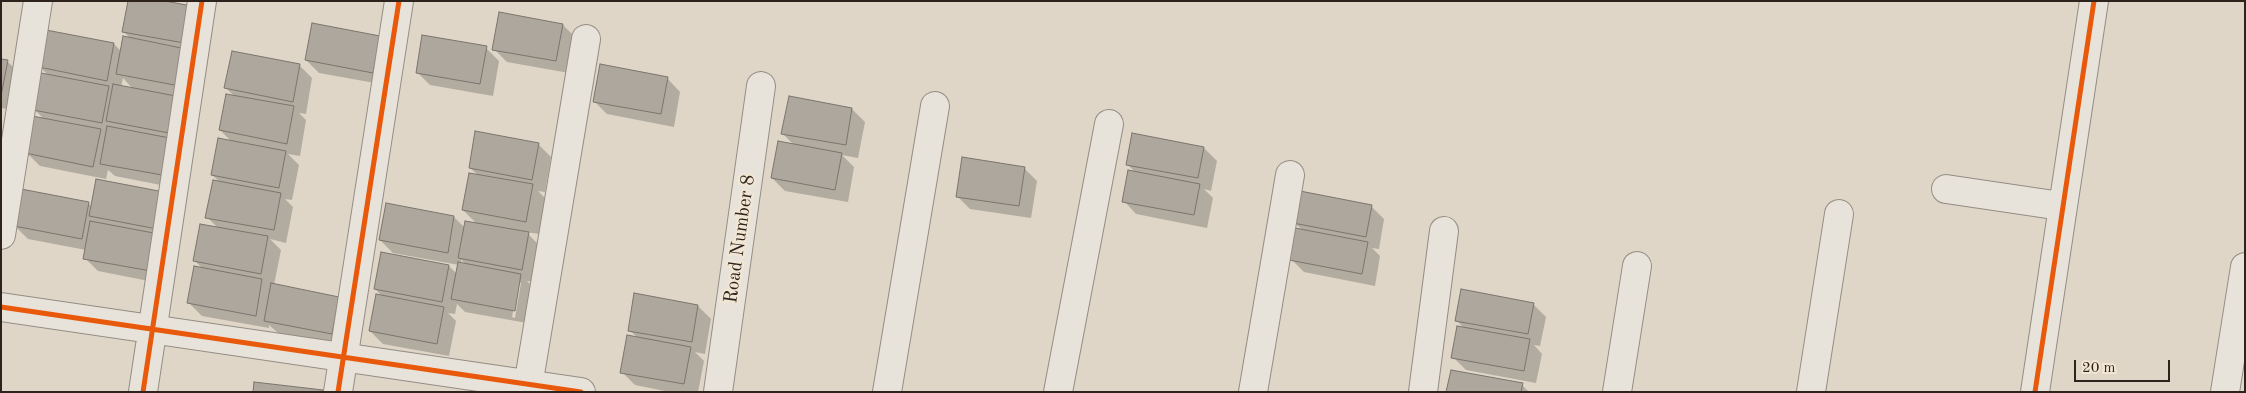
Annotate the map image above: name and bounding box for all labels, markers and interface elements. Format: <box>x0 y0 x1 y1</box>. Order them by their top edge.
street label: Road Number 8 <box>720 173 760 305</box>
scale bar <box>2076 350 2172 382</box>
text: 20 m <box>2082 361 2116 376</box>

